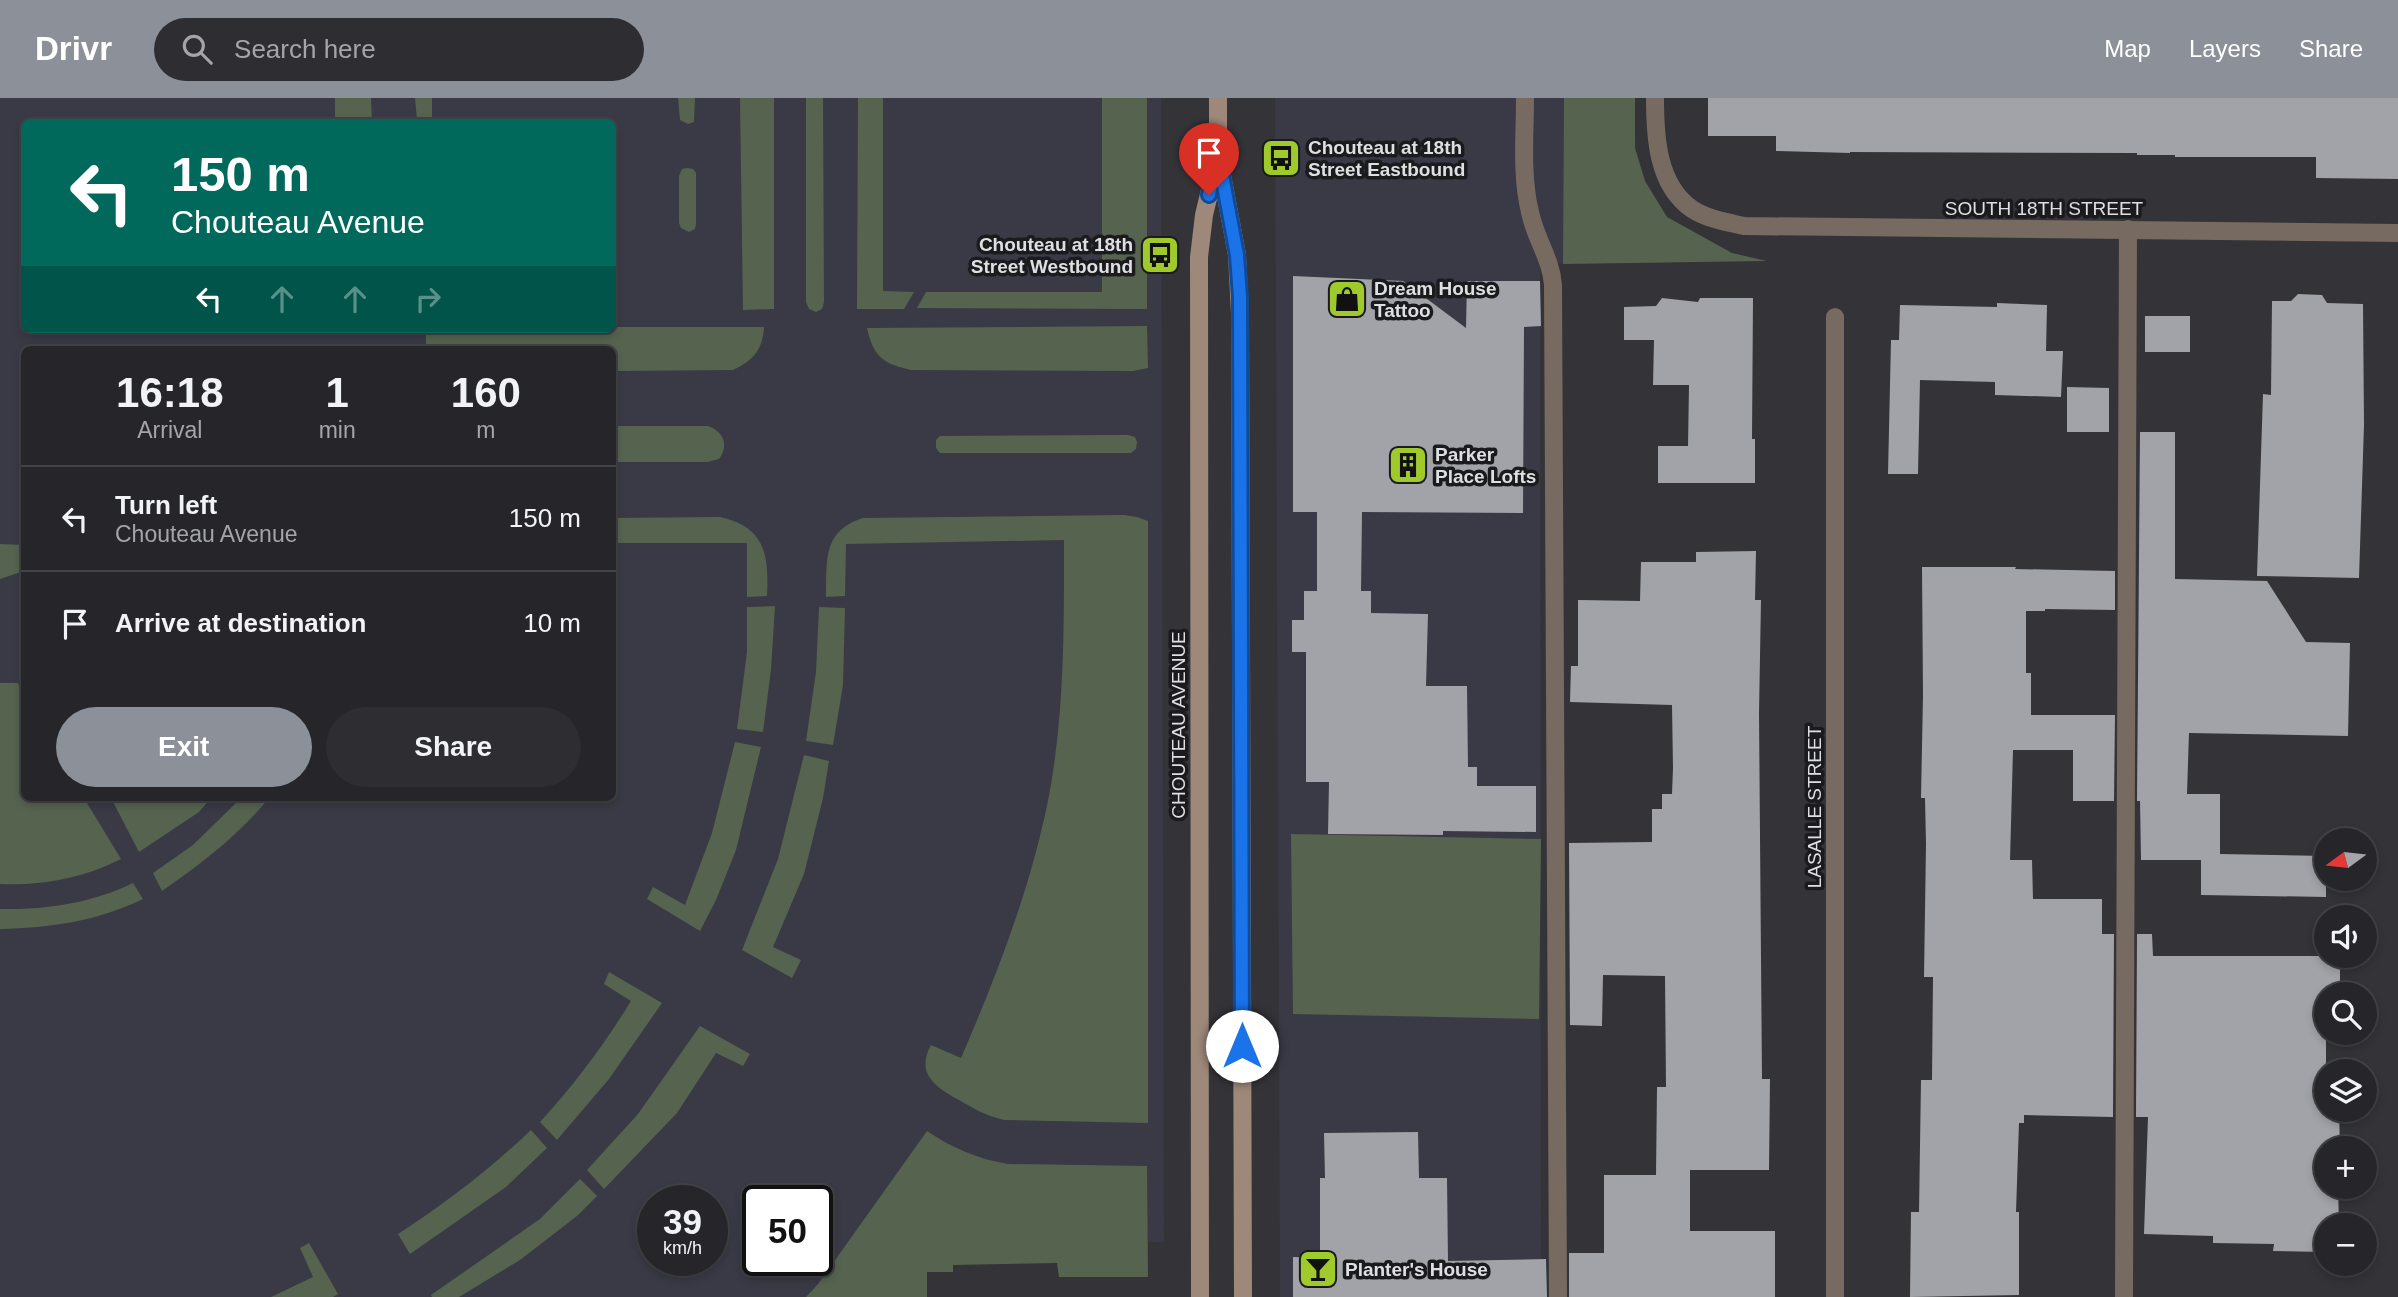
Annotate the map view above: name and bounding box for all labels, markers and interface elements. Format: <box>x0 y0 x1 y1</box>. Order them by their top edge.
search box <box>154 18 644 81</box>
text: Drivr <box>35 30 112 67</box>
icon: search <box>178 30 216 68</box>
text: Search here <box>234 34 376 64</box>
text: Map <box>2104 35 2151 62</box>
text: Layers <box>2189 35 2261 62</box>
text: Share <box>2299 35 2363 62</box>
pin <box>1179 123 1239 195</box>
icon: arrive <box>1190 134 1228 172</box>
bus stop icon: Chouteau at 18th Street Eastbound <box>1260 137 1302 179</box>
place label: Chouteau at 18th Street Eastbound <box>1308 137 1465 180</box>
icon: left <box>56 147 147 238</box>
text: 150 m <box>171 147 310 201</box>
street label: SOUTH 18TH STREET <box>1945 198 2144 219</box>
text: Chouteau Avenue <box>171 204 425 240</box>
place label: Chouteau at 18th Street Westbound <box>971 234 1133 277</box>
bus stop icon: Chouteau at 18th Street Westbound <box>1139 234 1181 276</box>
shop icon: Dream House Tattoo <box>1326 278 1368 320</box>
place label: Dream House Tattoo <box>1374 278 1497 321</box>
icon: left <box>190 280 228 318</box>
icon: ahead <box>263 280 301 318</box>
icon: ahead <box>336 280 374 318</box>
icon: right <box>409 280 447 318</box>
text: 16:18 <box>116 369 224 416</box>
text: 1 <box>325 369 349 416</box>
text: 160 <box>451 369 521 416</box>
text: Arrival <box>137 417 202 443</box>
text: min <box>319 417 356 443</box>
text: m <box>476 417 495 443</box>
building icon: Parker Place Lofts <box>1387 444 1429 486</box>
place label: Parker Place Lofts <box>1435 444 1536 487</box>
text: Turn left <box>115 490 217 520</box>
icon: left <box>56 500 94 538</box>
text: 150 m <box>509 503 581 533</box>
text: Chouteau Avenue <box>115 521 297 547</box>
icon: arrive <box>56 605 94 643</box>
text: Arrive at destination <box>115 608 366 638</box>
text: 10 m <box>523 608 581 638</box>
street label: CHOUTEAU AVENUE <box>1168 631 1189 819</box>
button: Exit <box>56 707 312 787</box>
button: Share <box>326 707 581 787</box>
street label: LASALLE STREET <box>1804 725 1825 888</box>
north arrow <box>2314 828 2376 891</box>
map controls <box>2314 828 2377 1276</box>
button: sound <box>2314 905 2377 968</box>
button: search <box>2314 982 2377 1045</box>
position arrow <box>1205 1009 1279 1083</box>
button: layers <box>2314 1059 2377 1122</box>
button: + <box>2314 1136 2377 1199</box>
speed limit sign: 50 <box>742 1185 833 1276</box>
text: 39 <box>663 1202 702 1241</box>
button: − <box>2314 1213 2377 1276</box>
text: km/h <box>663 1238 702 1258</box>
bar icon: Planter's House <box>1297 1248 1339 1290</box>
place label: Planter's House <box>1345 1259 1488 1280</box>

